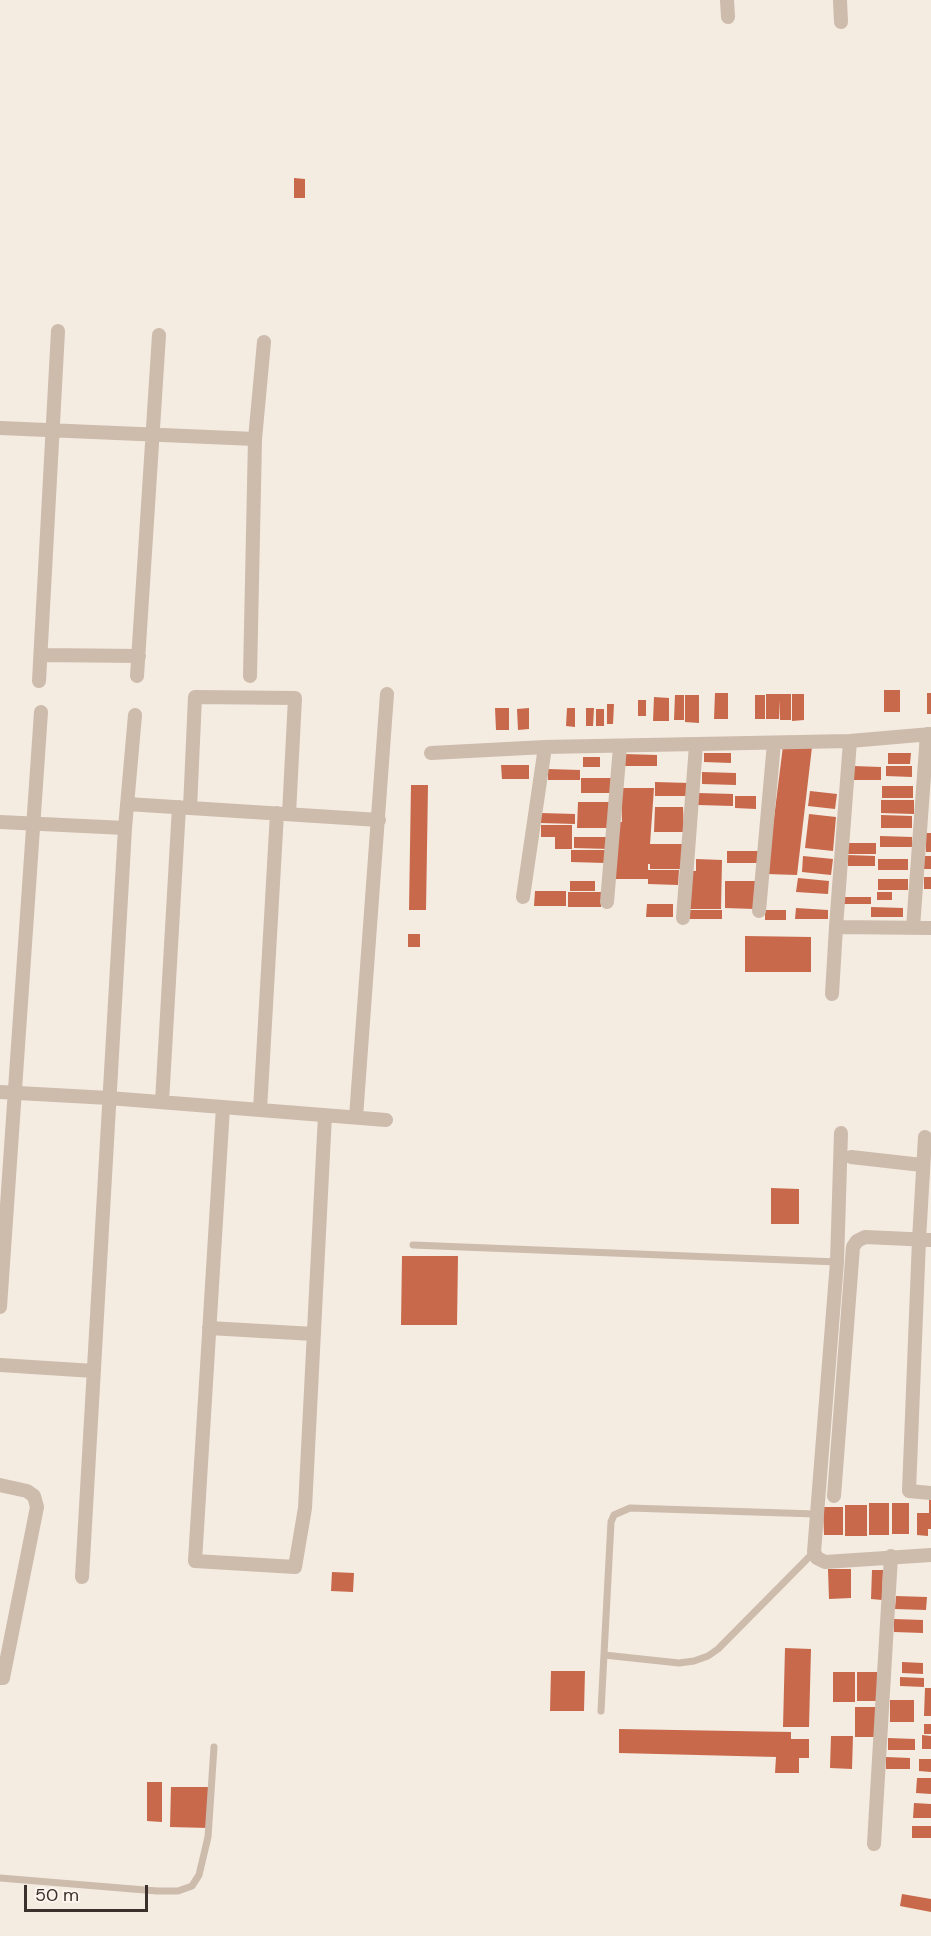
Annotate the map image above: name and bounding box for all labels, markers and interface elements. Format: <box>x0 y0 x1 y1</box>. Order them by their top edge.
scale bar <box>27 1873 152 1911</box>
text: 50 m <box>35 1883 79 1907</box>

